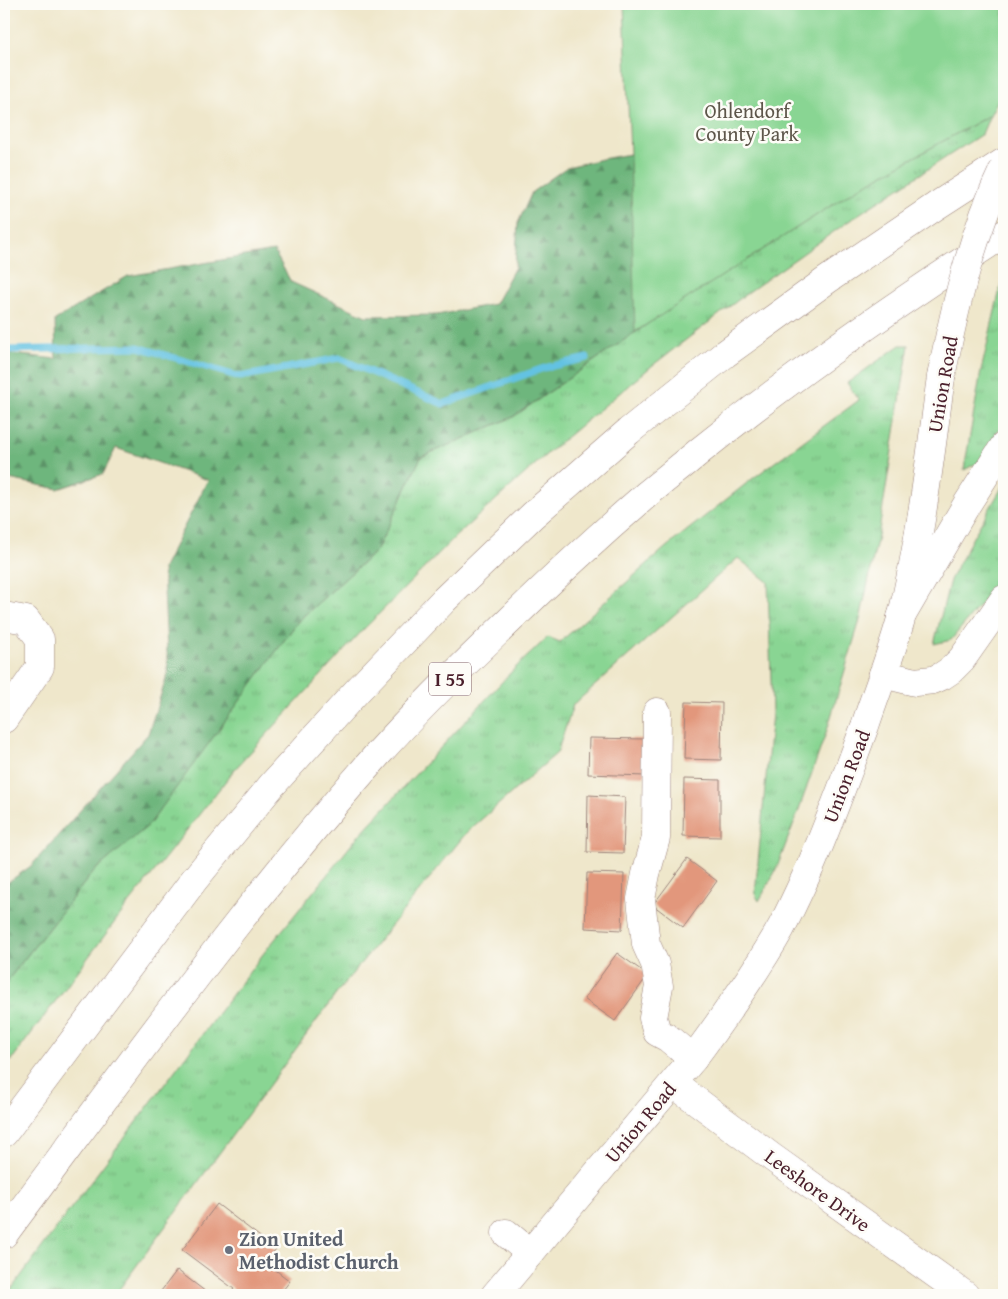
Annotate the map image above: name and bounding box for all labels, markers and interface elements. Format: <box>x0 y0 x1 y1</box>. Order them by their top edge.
park label: Ohlendorf County Park <box>695 96 799 148</box>
street label: Union Road <box>919 333 965 435</box>
road number: I 55 <box>429 662 471 696</box>
street label: Union Road <box>815 725 877 827</box>
street label: Union Road <box>597 1075 683 1169</box>
street label: Leeshore Drive <box>759 1142 877 1238</box>
place label: Zion United Methodist Church <box>239 1224 399 1276</box>
marker: Zion United Methodist Church <box>223 1244 235 1256</box>

